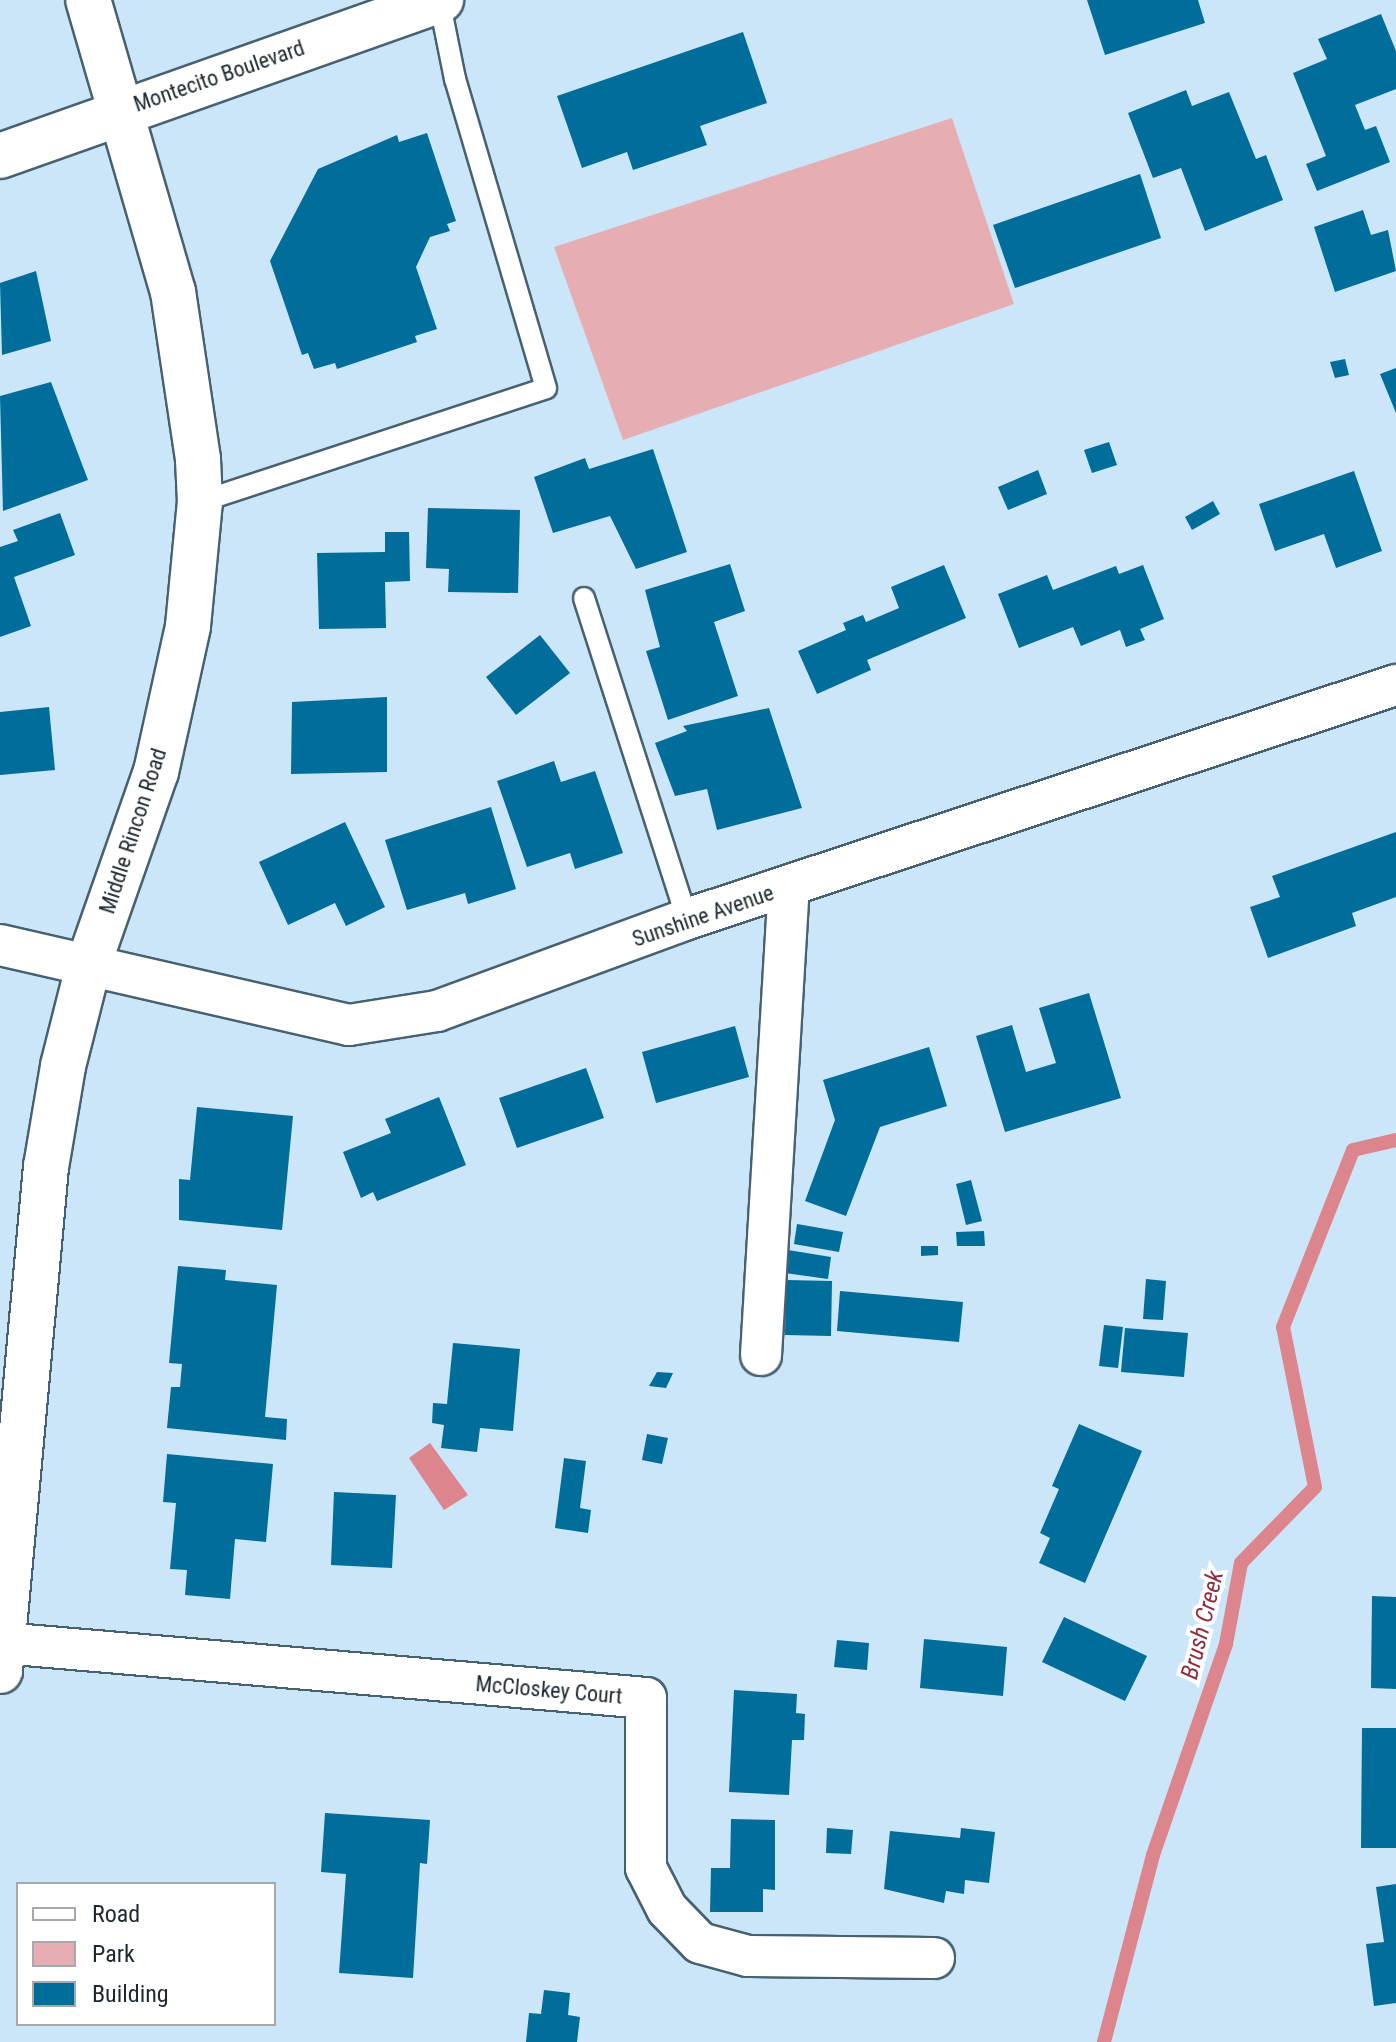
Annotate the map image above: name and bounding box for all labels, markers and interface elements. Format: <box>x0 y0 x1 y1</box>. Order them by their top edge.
street label: Montecito Boulevard <box>130 34 308 118</box>
street label: Middle Rincon Road <box>94 745 172 917</box>
street label: Sunshine Avenue <box>629 879 777 953</box>
water label: Brush Creek <box>1176 1568 1230 1682</box>
street label: McCloskey Court <box>474 1670 624 1710</box>
legend <box>16 1882 276 2026</box>
text: Road <box>92 1900 140 1928</box>
text: Park <box>92 1940 135 1968</box>
text: Building <box>92 1980 169 2008</box>

